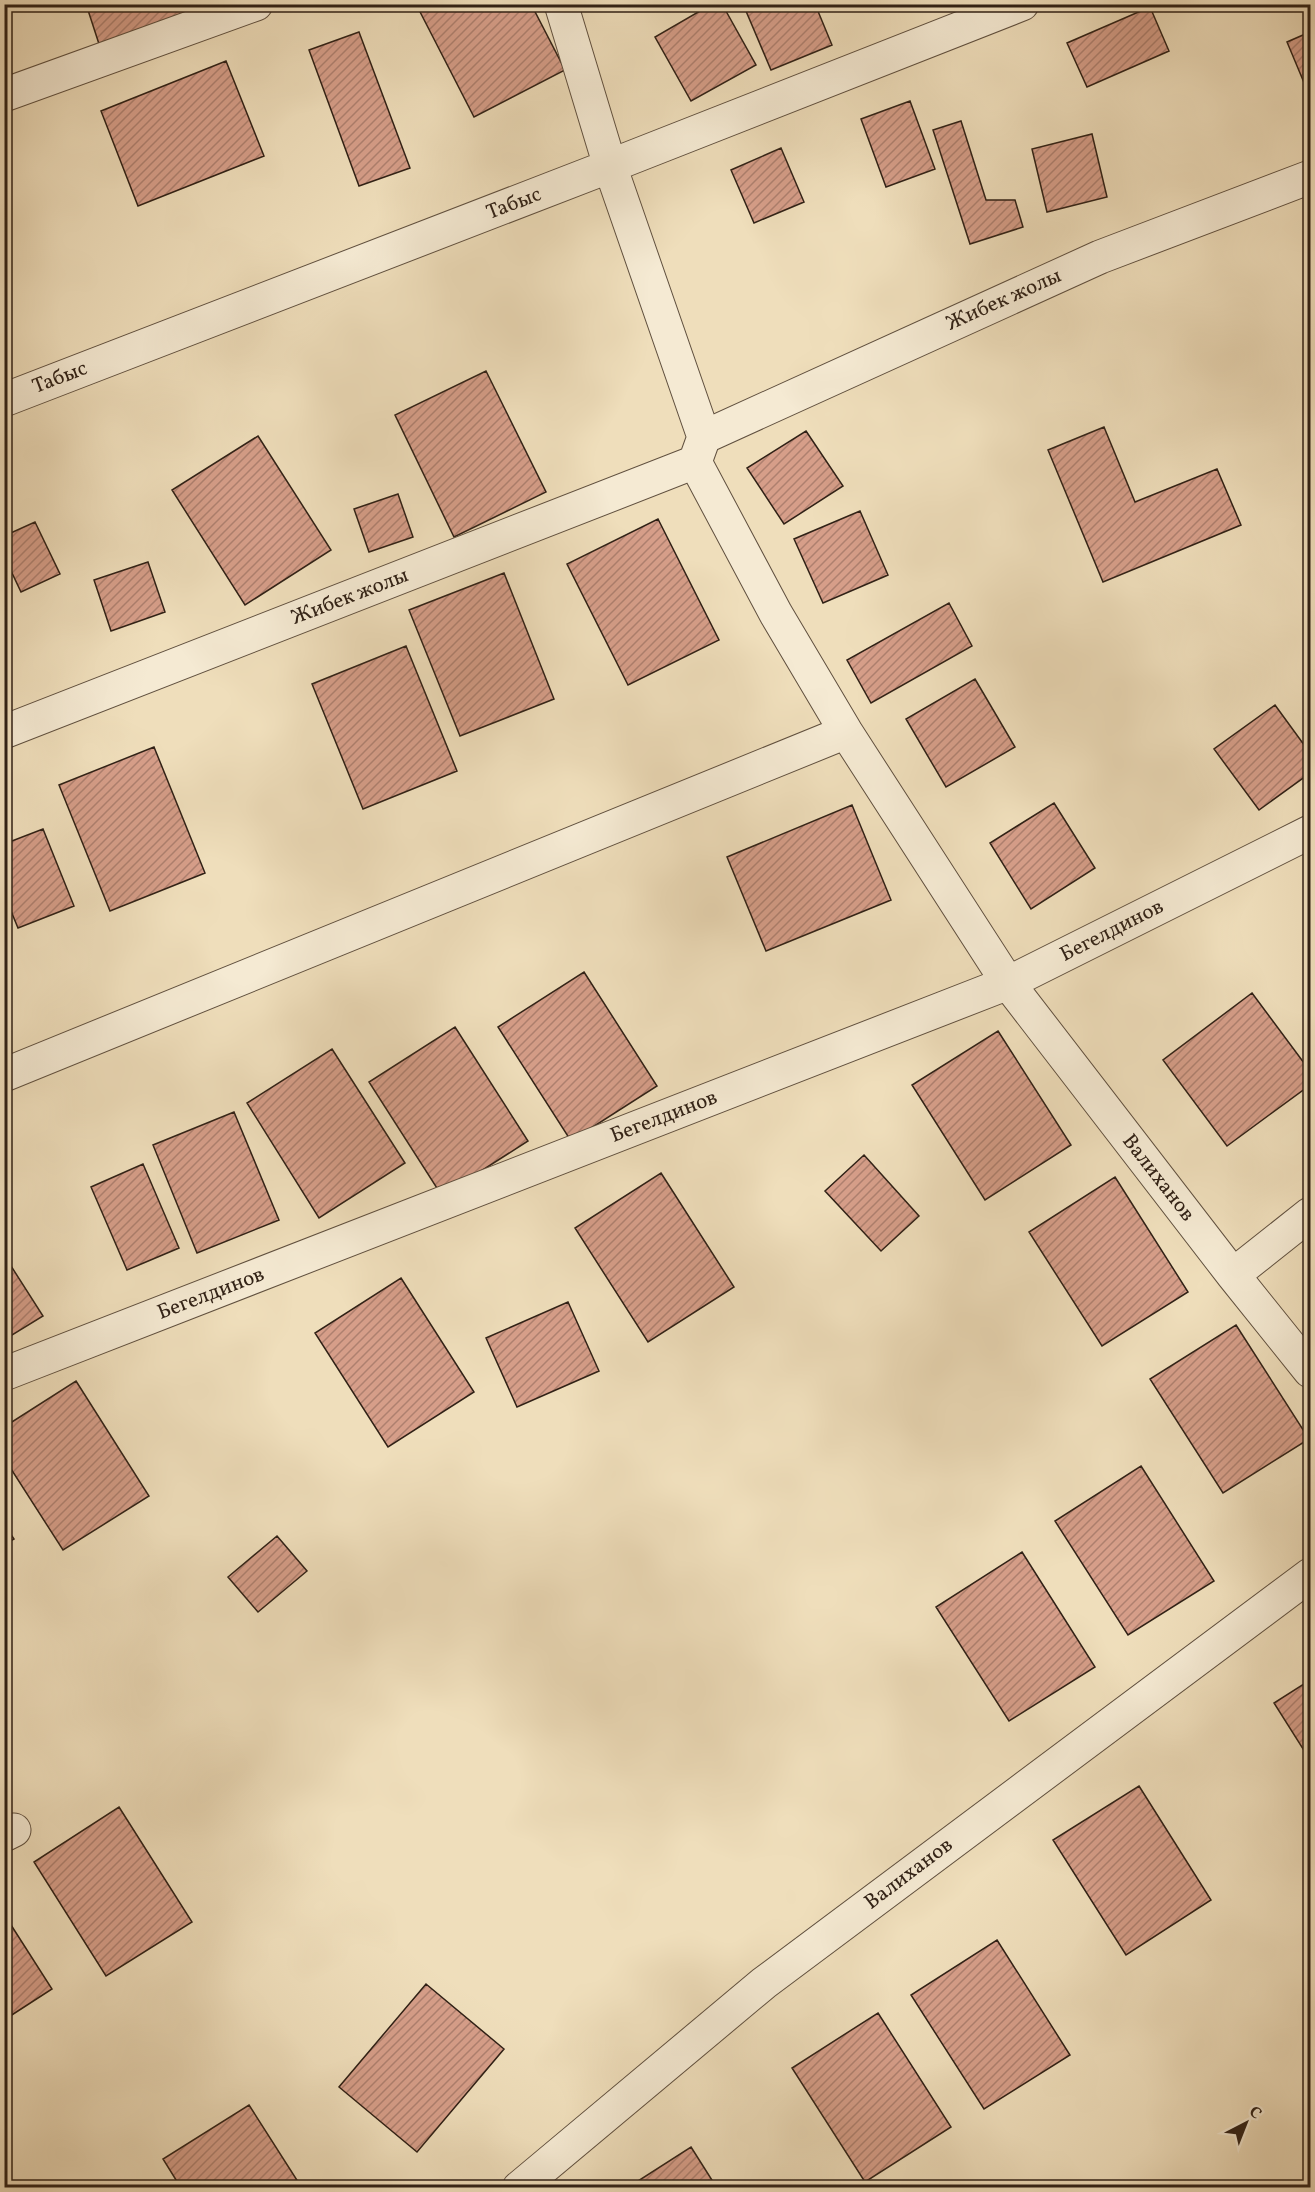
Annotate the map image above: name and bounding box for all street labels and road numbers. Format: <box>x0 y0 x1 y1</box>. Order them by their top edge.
street label: Табыс <box>482 180 546 228</box>
street label: Жибек жолы <box>942 262 1066 338</box>
street label: Табыс <box>28 354 92 402</box>
street label: Жибек жолы <box>287 561 413 633</box>
street label: Бегелдинов <box>1055 893 1169 969</box>
street label: Бегелдинов <box>606 1083 722 1151</box>
street label: Валиханов <box>1115 1128 1201 1228</box>
street label: Бегелдинов <box>153 1260 269 1328</box>
street label: Валиханов <box>859 1831 959 1917</box>

